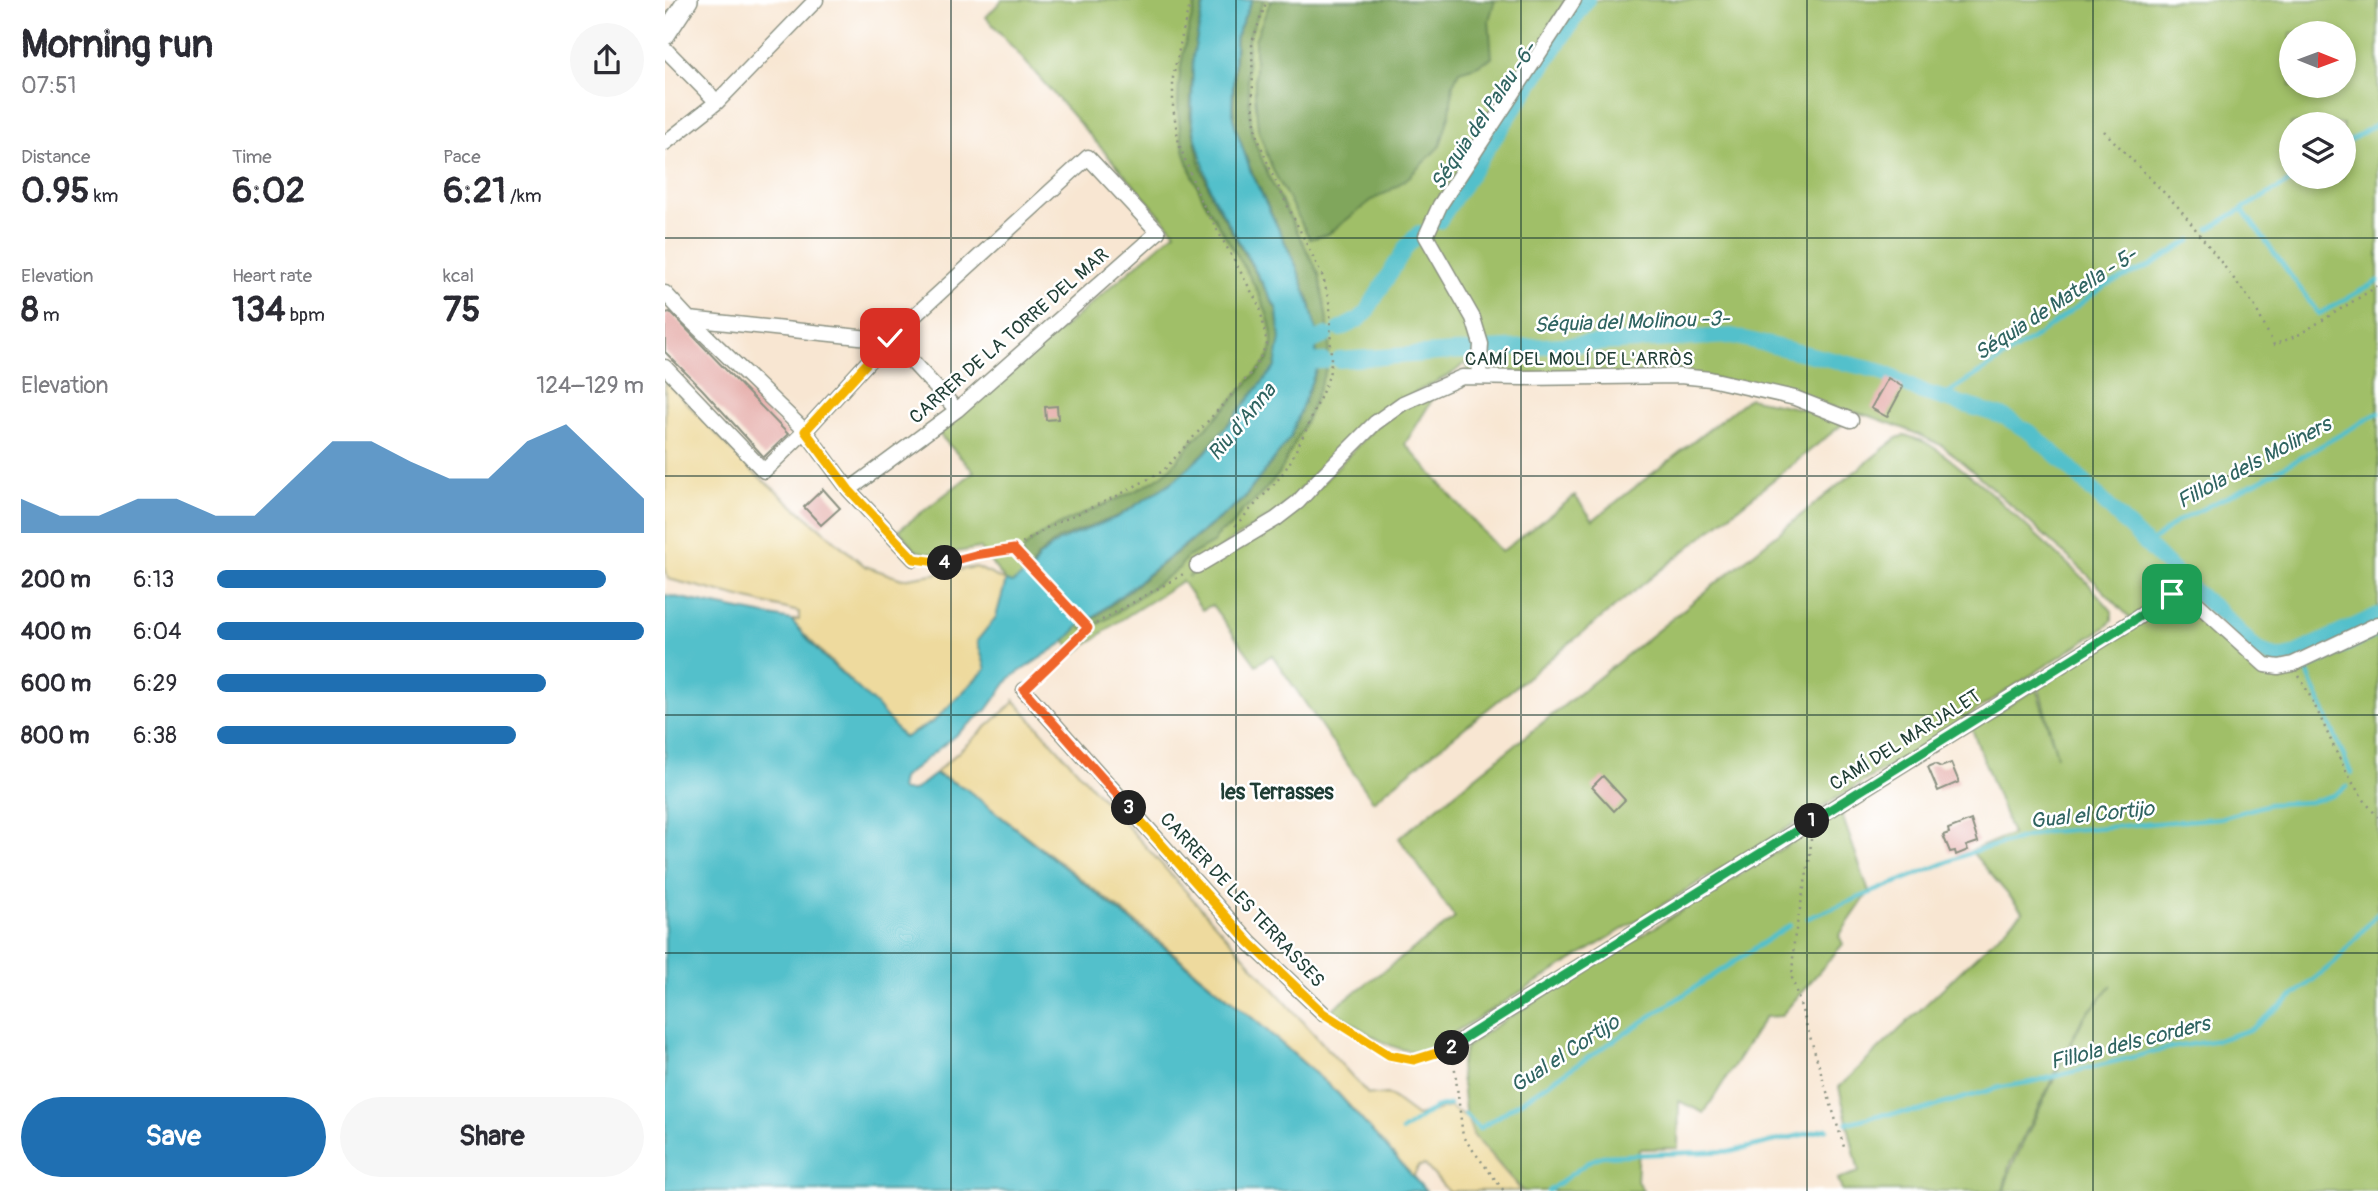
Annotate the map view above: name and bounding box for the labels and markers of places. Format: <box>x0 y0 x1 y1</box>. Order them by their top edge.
pin <box>860 308 920 368</box>
pin: 4 <box>927 546 963 580</box>
pin <box>2142 564 2202 624</box>
pin: 3 <box>1112 790 1147 826</box>
pin: 1 <box>1795 804 1829 838</box>
pin: 2 <box>1435 1030 1469 1066</box>

